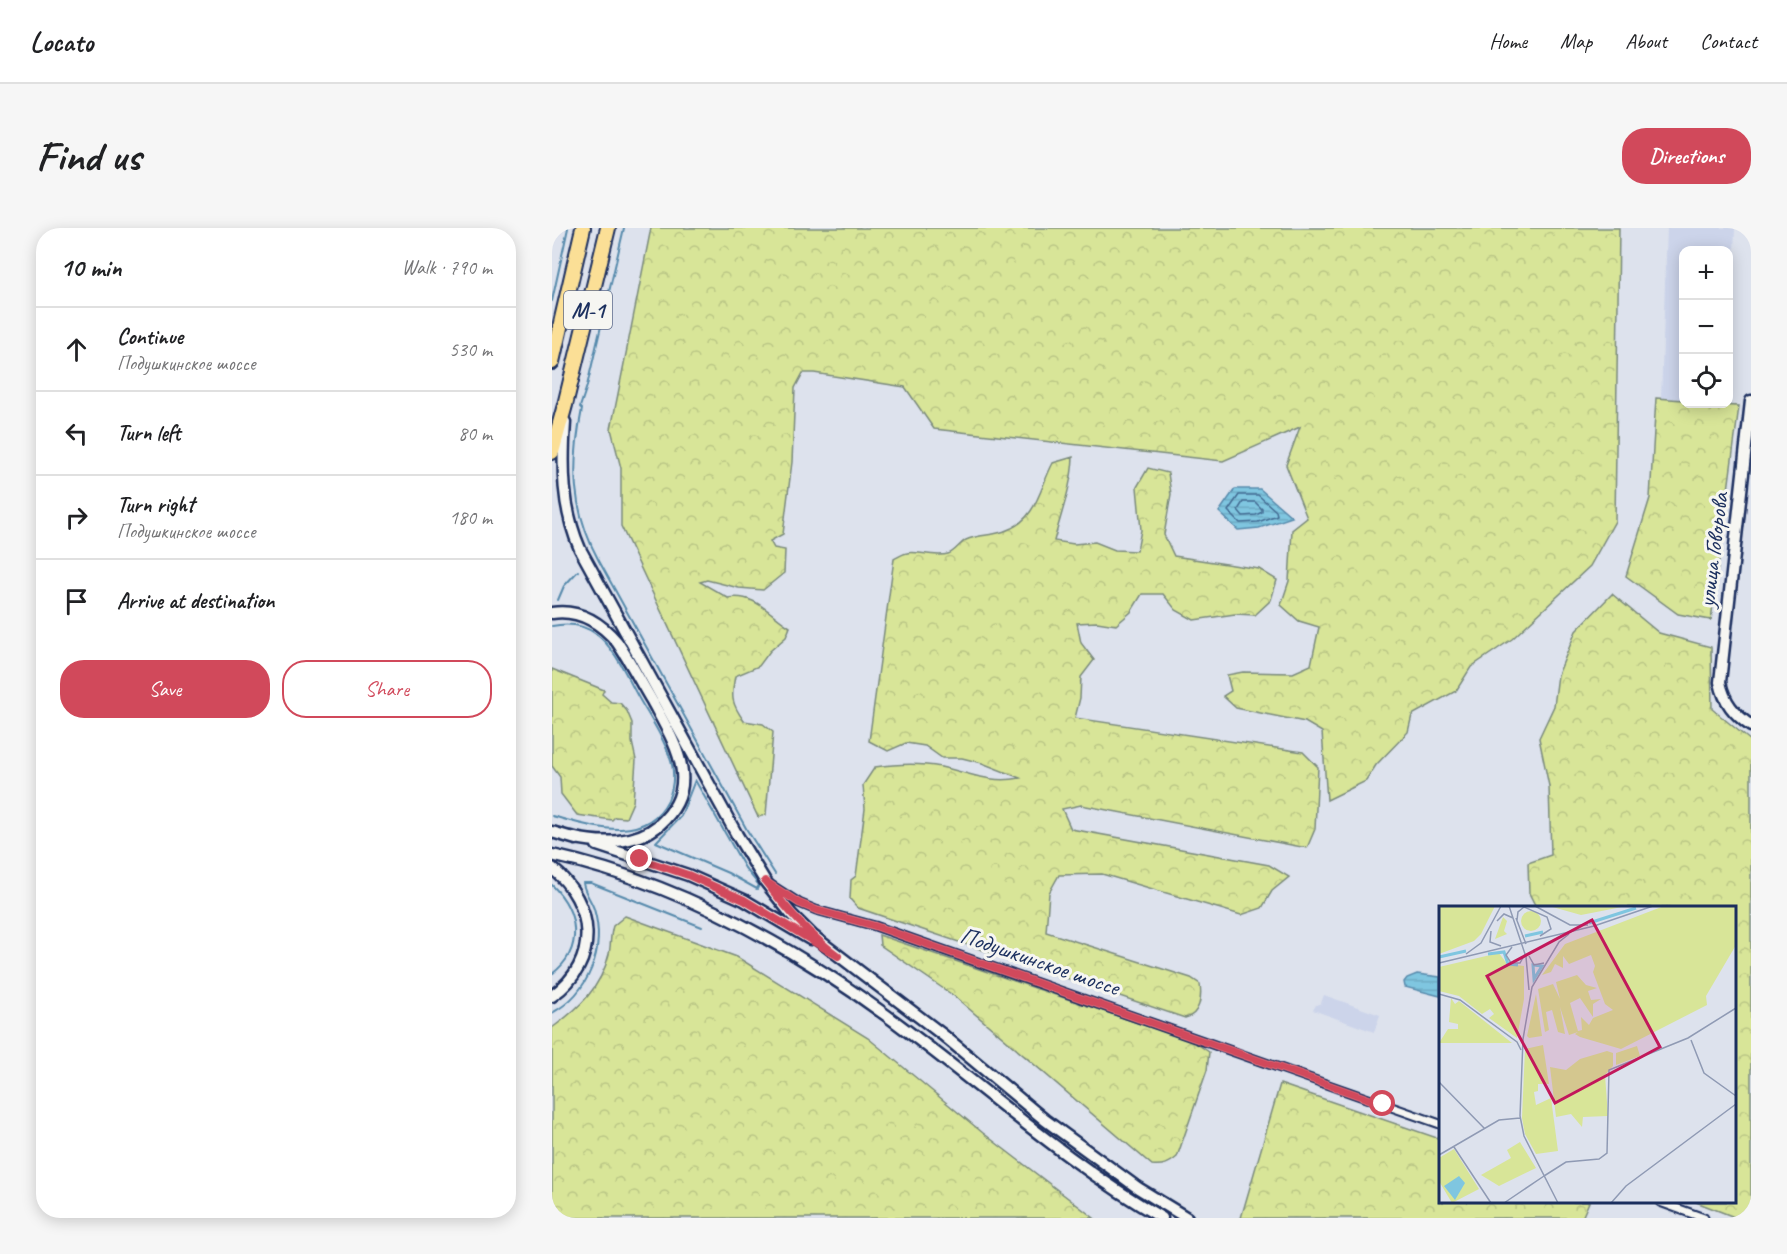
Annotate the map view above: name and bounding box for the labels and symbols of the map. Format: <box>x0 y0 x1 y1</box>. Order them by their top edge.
road number: М-1 <box>564 291 612 329</box>
street label: улица Говорова <box>1691 489 1735 611</box>
route end <box>626 845 652 871</box>
inset map <box>1439 906 1736 1203</box>
street label: Подушкинское шоссе <box>957 920 1126 1003</box>
route start <box>1369 1090 1395 1116</box>

